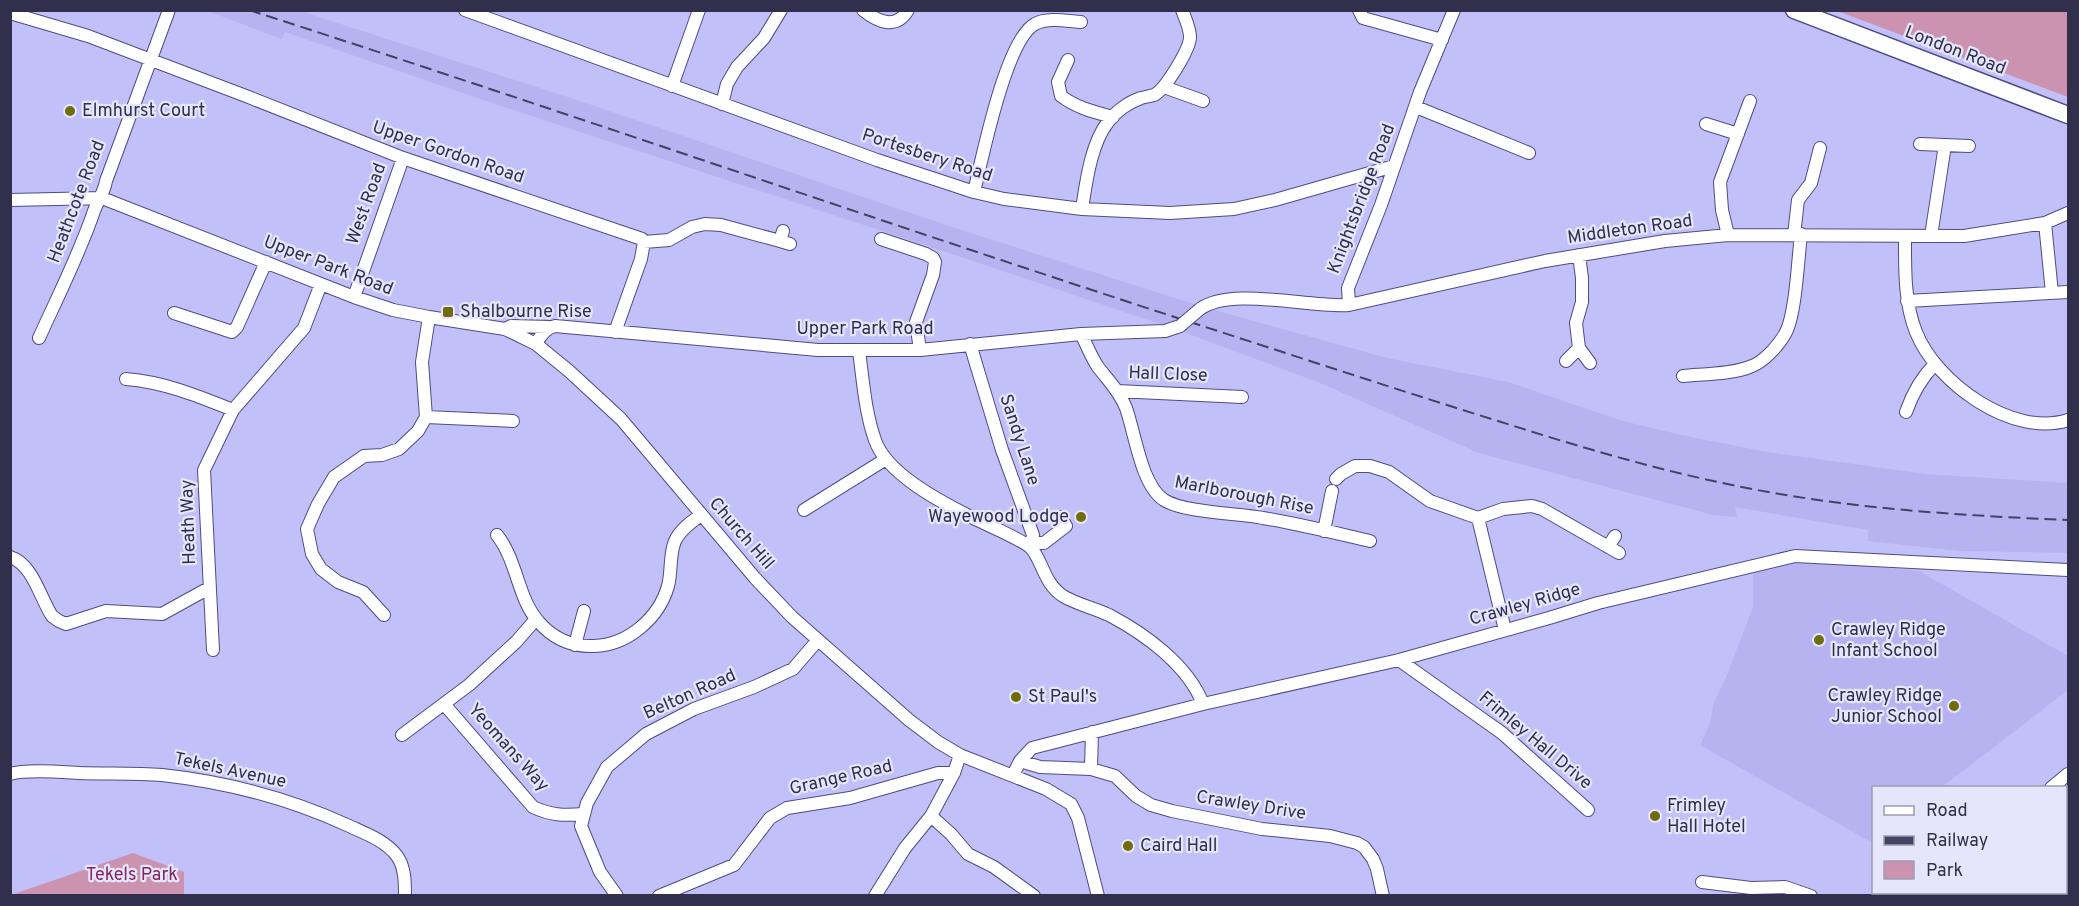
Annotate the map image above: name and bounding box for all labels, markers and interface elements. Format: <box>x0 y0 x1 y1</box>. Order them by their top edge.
street label: London Road <box>1901 21 2009 81</box>
place label: Elmhurst Court <box>82 100 205 123</box>
marker: Elmhurst Court <box>63 104 77 118</box>
street label: Upper Gordon Road <box>369 116 527 190</box>
street label: Knightsbridge Road <box>1323 121 1401 277</box>
street label: Portesbery Road <box>859 124 995 188</box>
street label: Heathcote Road <box>43 137 111 267</box>
street label: West Road <box>342 160 392 248</box>
street label: Middleton Road <box>1566 210 1694 250</box>
street label: Upper Park Road <box>260 231 396 301</box>
place label: Shalbourne Rise <box>460 301 592 324</box>
marker: Shalbourne Rise <box>441 305 455 319</box>
street label: Upper Park Road <box>796 318 934 341</box>
street label: Hall Close <box>1128 362 1208 388</box>
street label: Sandy Lane <box>993 391 1045 489</box>
street label: Marlborough Rise <box>1172 471 1316 521</box>
street label: Heath Way <box>176 479 202 565</box>
street label: Church Hill <box>703 493 779 575</box>
place label: Wayewood Lodge <box>928 506 1069 529</box>
marker: Wayewood Lodge <box>1074 510 1088 524</box>
street label: Crawley Ridge <box>1467 578 1583 632</box>
place label: Crawley Ridge Infant School <box>1831 619 1946 663</box>
marker: Crawley Ridge Infant School <box>1812 633 1826 647</box>
street label: Belton Road <box>640 664 740 726</box>
place label: Crawley Ridge Junior School <box>1827 685 1942 729</box>
place label: St Paul's <box>1028 686 1097 709</box>
street label: Frimley Hall Drive <box>1474 687 1596 795</box>
marker: St Paul's <box>1009 690 1023 704</box>
street label: Yeomans Way <box>462 699 554 797</box>
marker: Crawley Ridge Junior School <box>1947 699 1961 713</box>
street label: Tekels Avenue <box>172 748 288 794</box>
street label: Grange Road <box>787 755 895 801</box>
street label: Crawley Drive <box>1194 786 1308 826</box>
legend <box>1872 786 2067 894</box>
place label: Frimley Hall Hotel <box>1667 795 1746 839</box>
text: Road <box>1926 800 1968 823</box>
marker: Frimley Hall Hotel <box>1648 809 1662 823</box>
text: Railway <box>1926 830 1988 853</box>
place label: Caird Hall <box>1140 835 1218 858</box>
marker: Caird Hall <box>1121 839 1135 853</box>
text: Park <box>1926 860 1963 883</box>
park label: Tekels Park <box>86 864 178 887</box>

